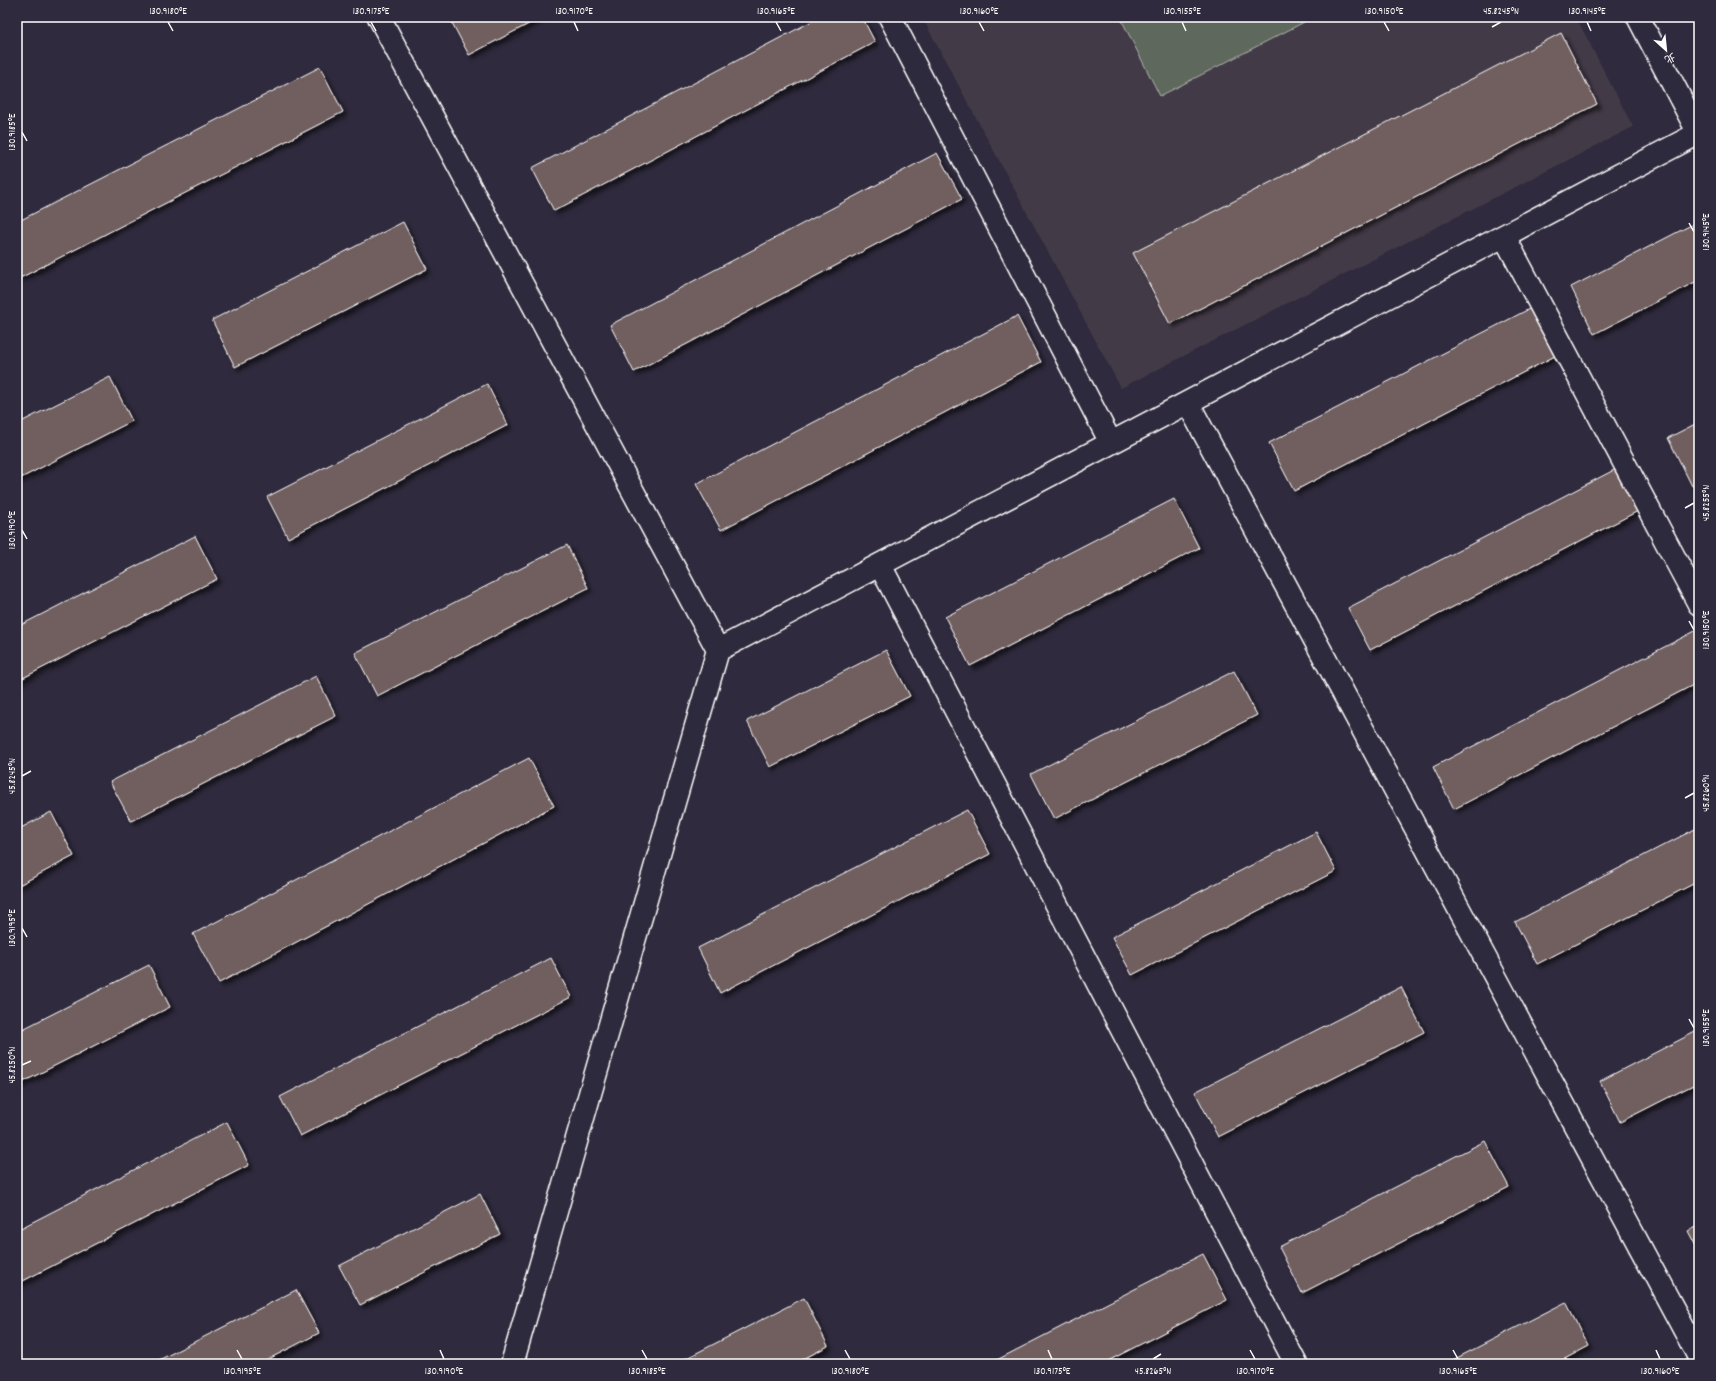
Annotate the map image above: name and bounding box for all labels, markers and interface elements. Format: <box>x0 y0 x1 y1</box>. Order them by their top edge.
text: 130.9180°E <box>149 5 187 19</box>
text: 130.9175°E <box>353 5 390 19</box>
text: 130.9170°E <box>555 5 593 19</box>
text: 130.9165°E <box>757 5 795 19</box>
text: 130.9160°E <box>960 5 999 19</box>
text: 130.9155°E <box>1163 5 1201 19</box>
text: 130.9150°E <box>1365 5 1404 19</box>
text: 45.8245°N <box>1483 5 1519 19</box>
text: 130.9145°E <box>1568 5 1606 19</box>
north arrow <box>1646 30 1686 70</box>
text: 北 <box>1661 48 1678 67</box>
text: 130.9185°E <box>6 113 20 150</box>
text: 130.9145°E <box>1700 213 1714 251</box>
text: 45.8255°N <box>1700 485 1714 521</box>
text: 130.9190°E <box>6 510 20 549</box>
text: 130.9150°E <box>1700 610 1714 649</box>
text: 45.8245°N <box>6 758 20 794</box>
text: 45.8260°N <box>1700 774 1714 812</box>
text: 130.9195°E <box>6 909 20 947</box>
text: 130.9155°E <box>1700 1009 1714 1047</box>
text: 45.8250°N <box>6 1046 20 1084</box>
text: 130.9195°E <box>223 1365 261 1379</box>
text: 130.9190°E <box>425 1365 464 1379</box>
text: 130.9185°E <box>629 1365 666 1379</box>
text: 130.9180°E <box>831 1365 869 1379</box>
text: 130.9175°E <box>1034 1365 1071 1379</box>
text: 45.8265°N <box>1135 1365 1171 1379</box>
text: 130.9170°E <box>1236 1365 1274 1379</box>
text: 130.9165°E <box>1439 1365 1477 1379</box>
text: 130.9160°E <box>1641 1365 1680 1379</box>

